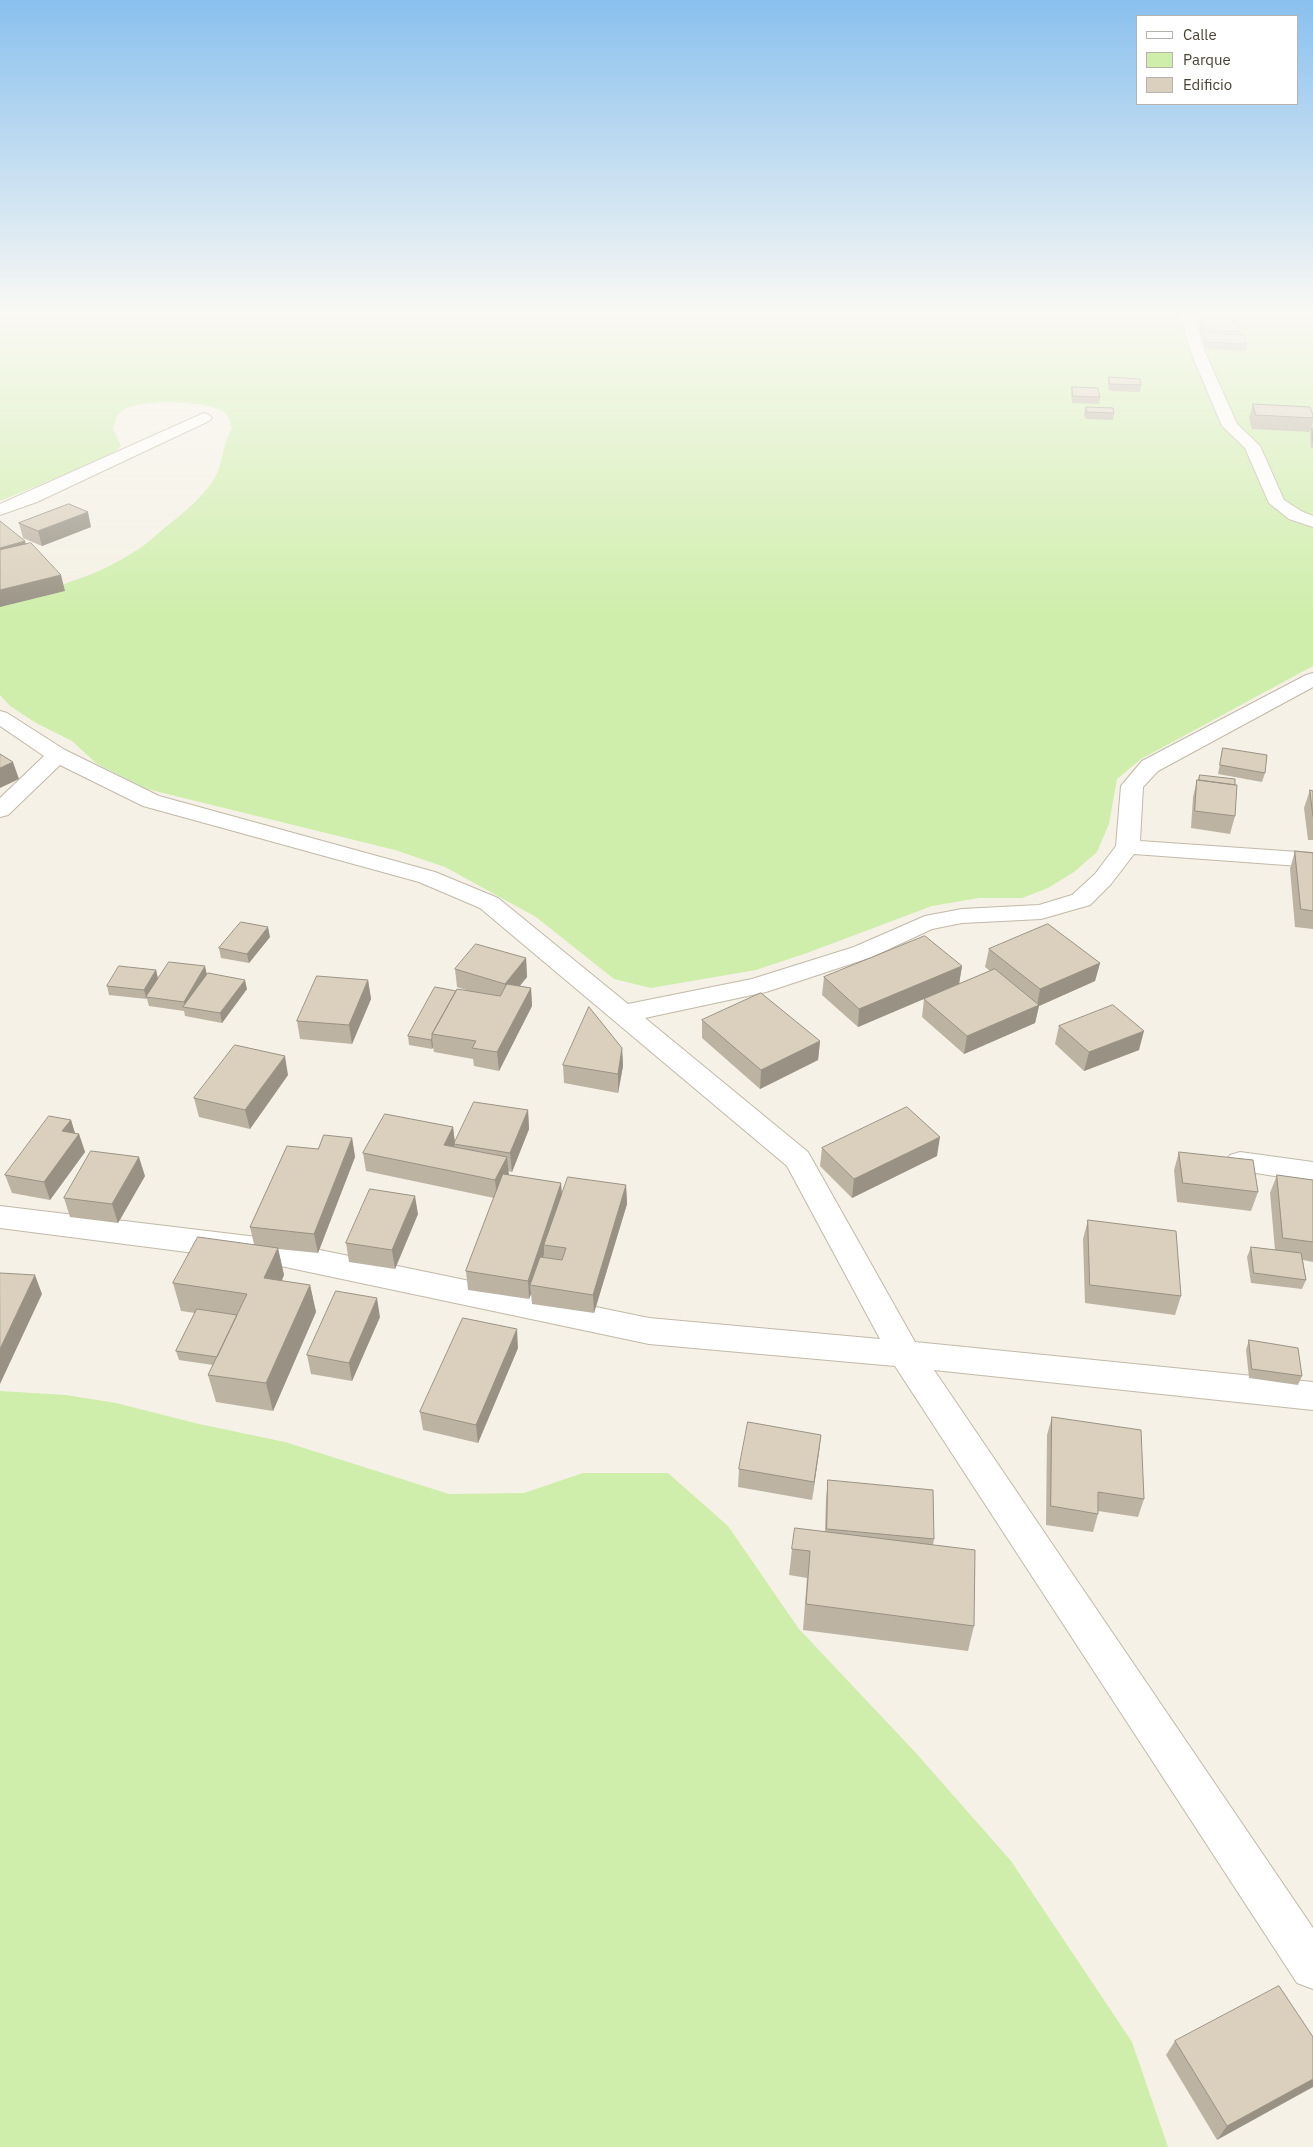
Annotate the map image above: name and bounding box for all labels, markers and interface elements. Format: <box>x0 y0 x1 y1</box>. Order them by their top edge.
legend <box>1136 15 1298 105</box>
text: Calle <box>1183 25 1217 44</box>
text: Parque <box>1183 50 1231 69</box>
text: Edificio <box>1183 75 1232 94</box>

